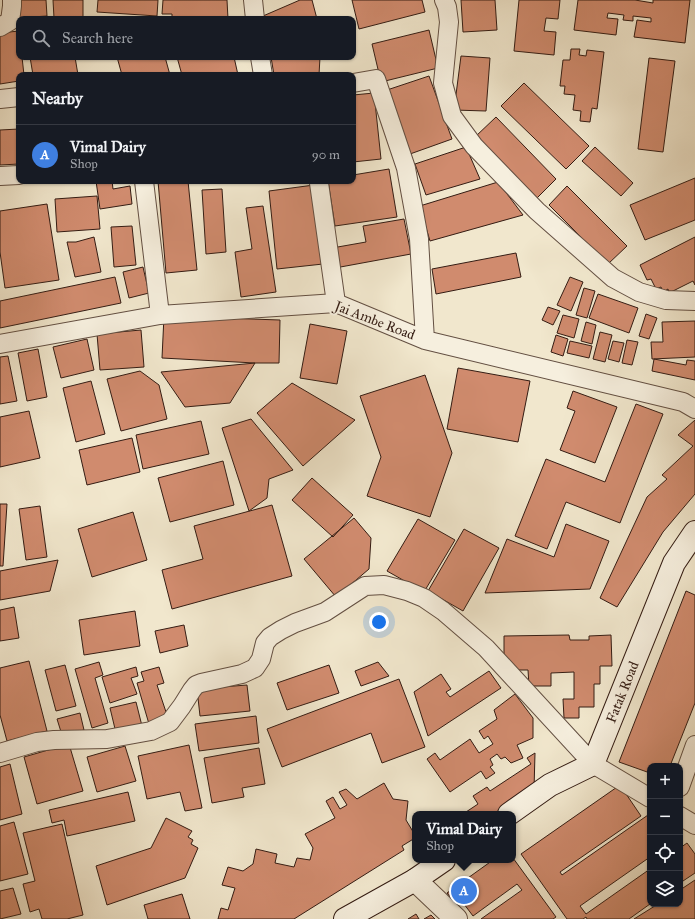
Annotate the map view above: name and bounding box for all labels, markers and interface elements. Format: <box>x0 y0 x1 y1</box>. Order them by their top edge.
search box <box>16 16 356 60</box>
icon: search <box>30 27 52 49</box>
text: Search here <box>62 29 133 47</box>
text: Nearby <box>32 88 83 109</box>
text: Vimal Dairy <box>70 138 146 156</box>
text: A <box>41 147 49 163</box>
text: 90 m <box>312 147 340 163</box>
text: Shop <box>70 156 98 172</box>
street label: Jai Ambe Road <box>330 297 417 345</box>
your location <box>369 612 389 632</box>
street label: Fatak Road <box>602 659 643 725</box>
map controls <box>647 763 683 907</box>
button: + <box>647 763 683 799</box>
button: − <box>647 799 683 835</box>
popup <box>412 811 516 863</box>
text: Vimal Dairy <box>426 820 502 838</box>
button: locate <box>647 835 683 871</box>
text: Shop <box>426 838 454 854</box>
button: layers <box>647 871 683 907</box>
pin: A <box>451 876 477 906</box>

